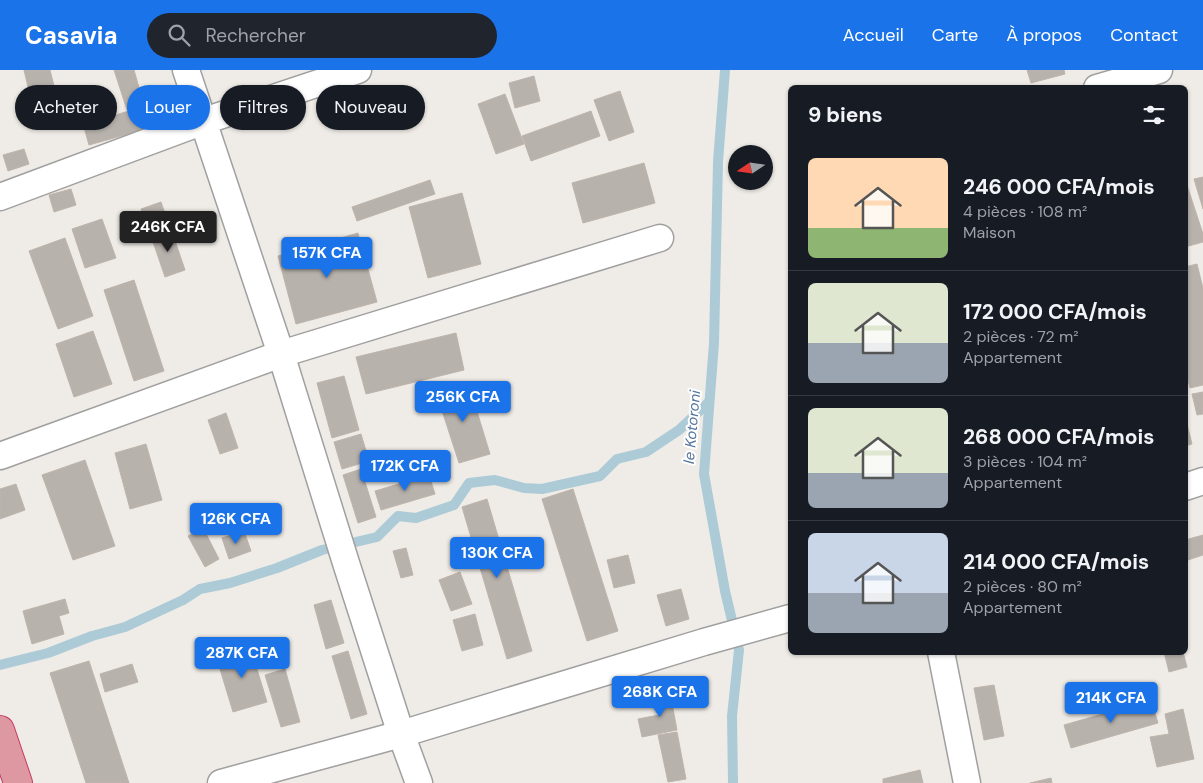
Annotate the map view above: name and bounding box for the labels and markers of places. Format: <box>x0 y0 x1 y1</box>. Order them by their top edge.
pin: 246K CFA <box>116 210 220 253</box>
pin: 157K CFA <box>275 236 379 279</box>
pin: 256K CFA <box>411 380 515 423</box>
pin: 172K CFA <box>353 450 457 492</box>
pin: 126K CFA <box>184 502 288 545</box>
pin: 130K CFA <box>445 536 549 579</box>
pin: 287K CFA <box>190 636 294 679</box>
pin: 268K CFA <box>608 676 712 718</box>
pin: 214K CFA <box>1059 682 1163 724</box>

